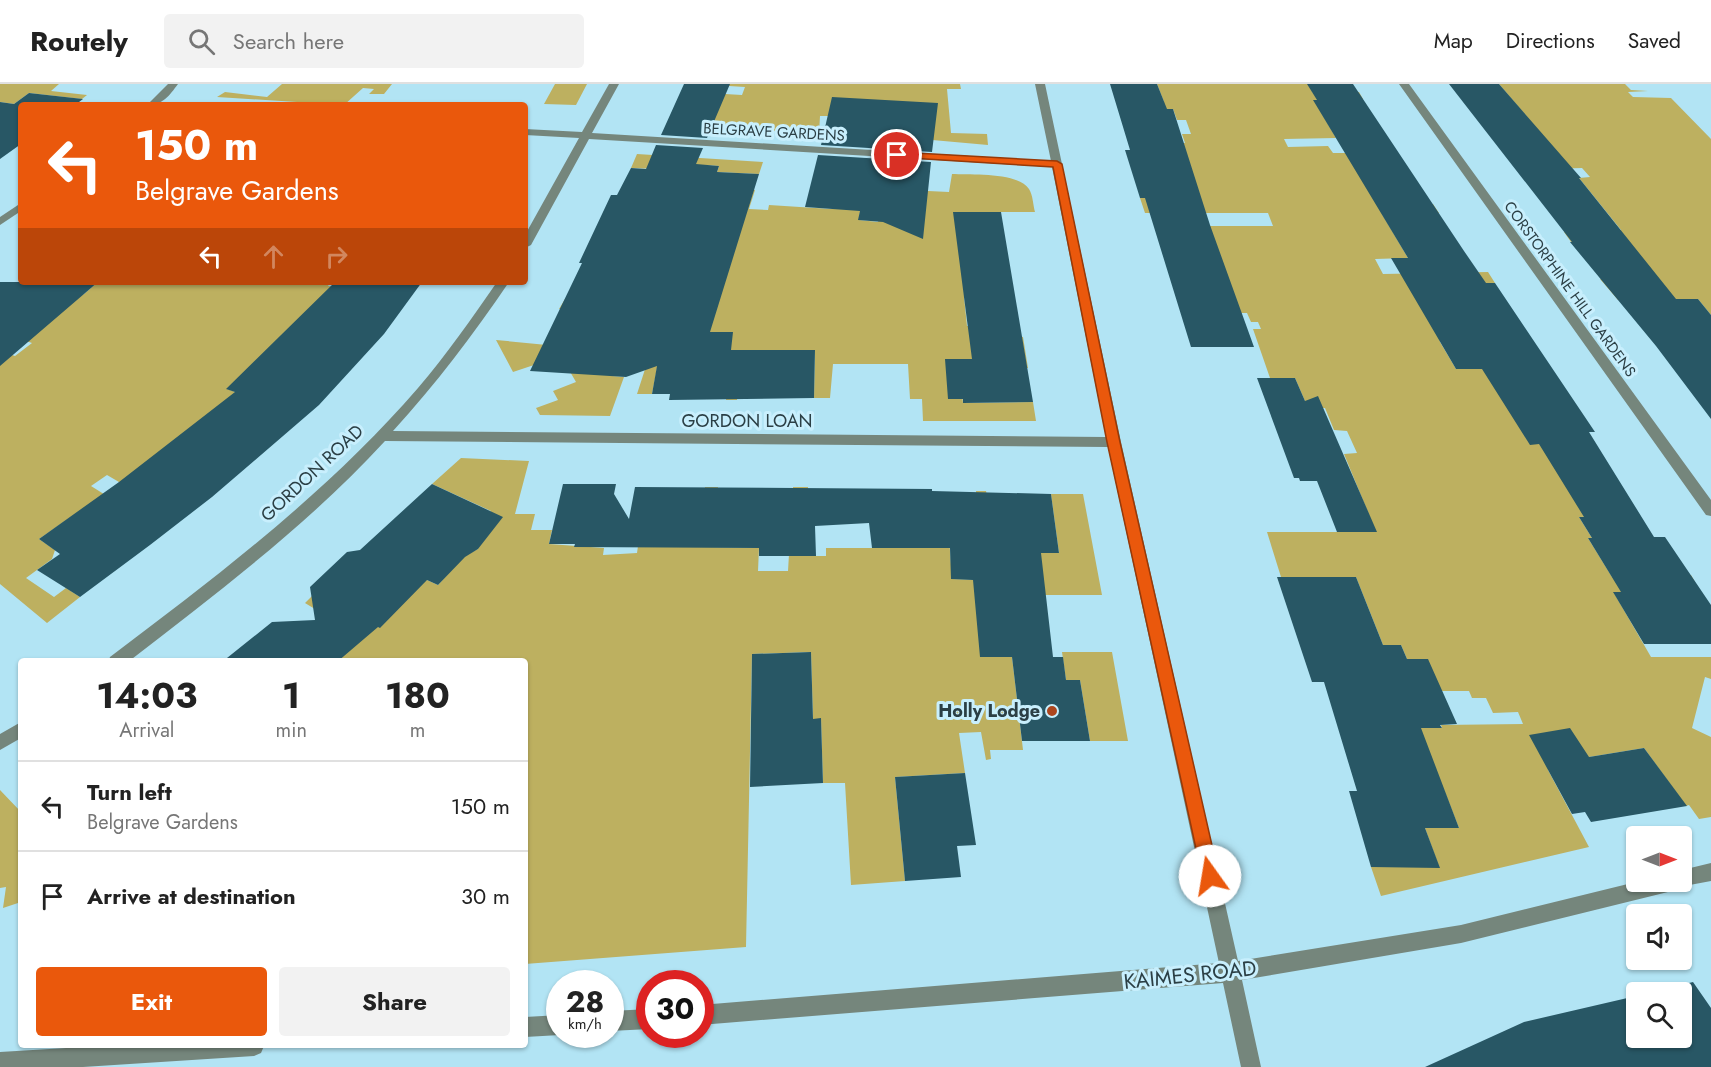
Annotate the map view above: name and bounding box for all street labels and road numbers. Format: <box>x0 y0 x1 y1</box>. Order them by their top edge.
street label: BELGRAVE GARDENS <box>703 117 845 147</box>
street label: CORSTORPHINE HILL GARDENS <box>1499 197 1641 381</box>
street label: GORDON LOAN <box>681 408 813 434</box>
street label: GORDON ROAD <box>255 418 369 528</box>
street label: KAIMES ROAD <box>1122 953 1258 997</box>

